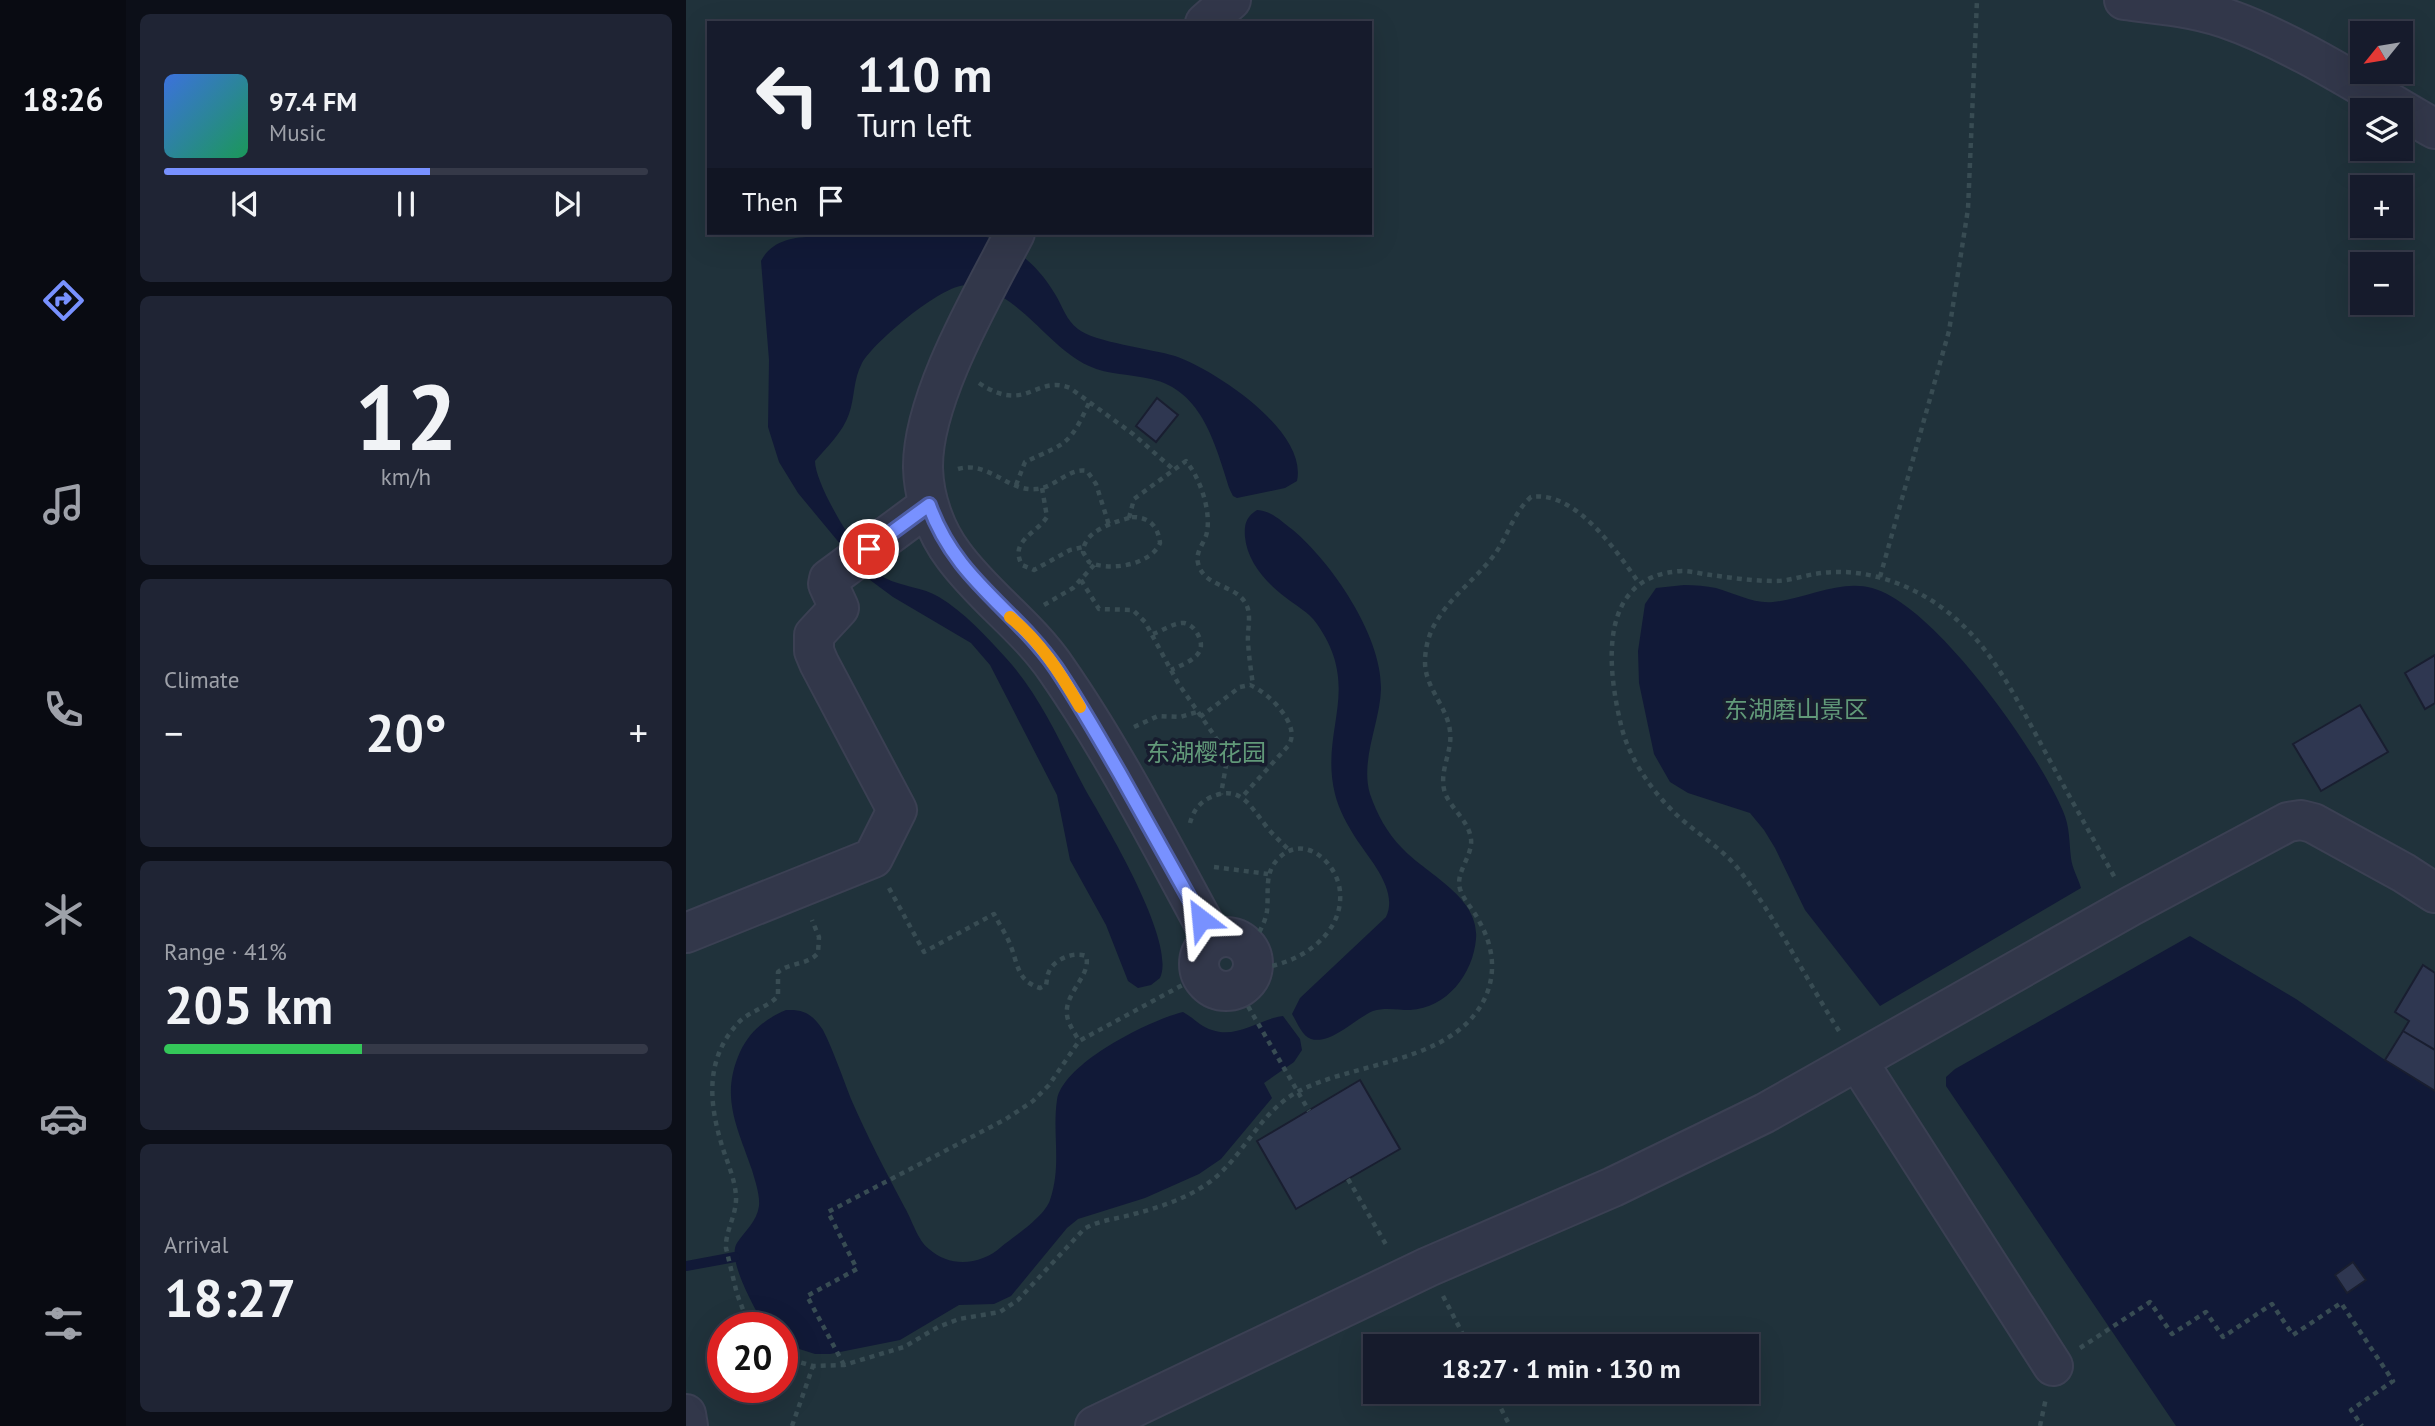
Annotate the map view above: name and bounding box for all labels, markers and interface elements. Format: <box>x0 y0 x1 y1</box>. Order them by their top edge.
north arrow <box>2350 21 2413 84</box>
map controls <box>2350 21 2413 315</box>
text: 110 m <box>857 42 992 106</box>
icon: left <box>742 49 833 140</box>
text: 18:26 <box>22 78 104 120</box>
text: 97.4 FM <box>269 85 357 118</box>
button: layers <box>2350 98 2413 161</box>
text: Turn left <box>857 104 972 146</box>
text: Music <box>269 118 326 147</box>
button: + <box>2350 175 2413 238</box>
icon: arrive <box>812 182 850 220</box>
icon: previous <box>226 185 264 223</box>
icon: pause <box>387 185 425 223</box>
icon: next <box>548 185 586 223</box>
text: Then <box>742 185 798 218</box>
button: − <box>2350 252 2413 315</box>
icon: directions <box>39 276 88 325</box>
text: 12 <box>354 357 458 475</box>
text: km/h <box>381 462 431 491</box>
icon: music <box>39 480 88 529</box>
pin <box>839 519 899 579</box>
icon: arrive <box>850 530 888 568</box>
text: Climate <box>164 665 239 694</box>
icon: phone <box>39 685 88 734</box>
park label: 东湖磨山景区 <box>1724 694 1868 725</box>
text: 20° <box>365 699 447 766</box>
text: − <box>164 708 183 757</box>
text: + <box>629 708 648 757</box>
park label: 东湖樱花园 <box>1146 737 1266 768</box>
position arrow <box>1164 882 1238 956</box>
icon: climate <box>39 890 88 939</box>
text: Range · 41% <box>164 937 287 966</box>
text: 205 km <box>164 971 333 1038</box>
icon: car <box>39 1094 88 1143</box>
text: Arrival <box>164 1230 228 1259</box>
text: 18:27 <box>164 1264 296 1331</box>
icon: filters <box>39 1299 88 1348</box>
speed limit sign: 20 <box>707 1312 798 1403</box>
text: 18:27 · 1 min · 130 m <box>1441 1352 1681 1385</box>

